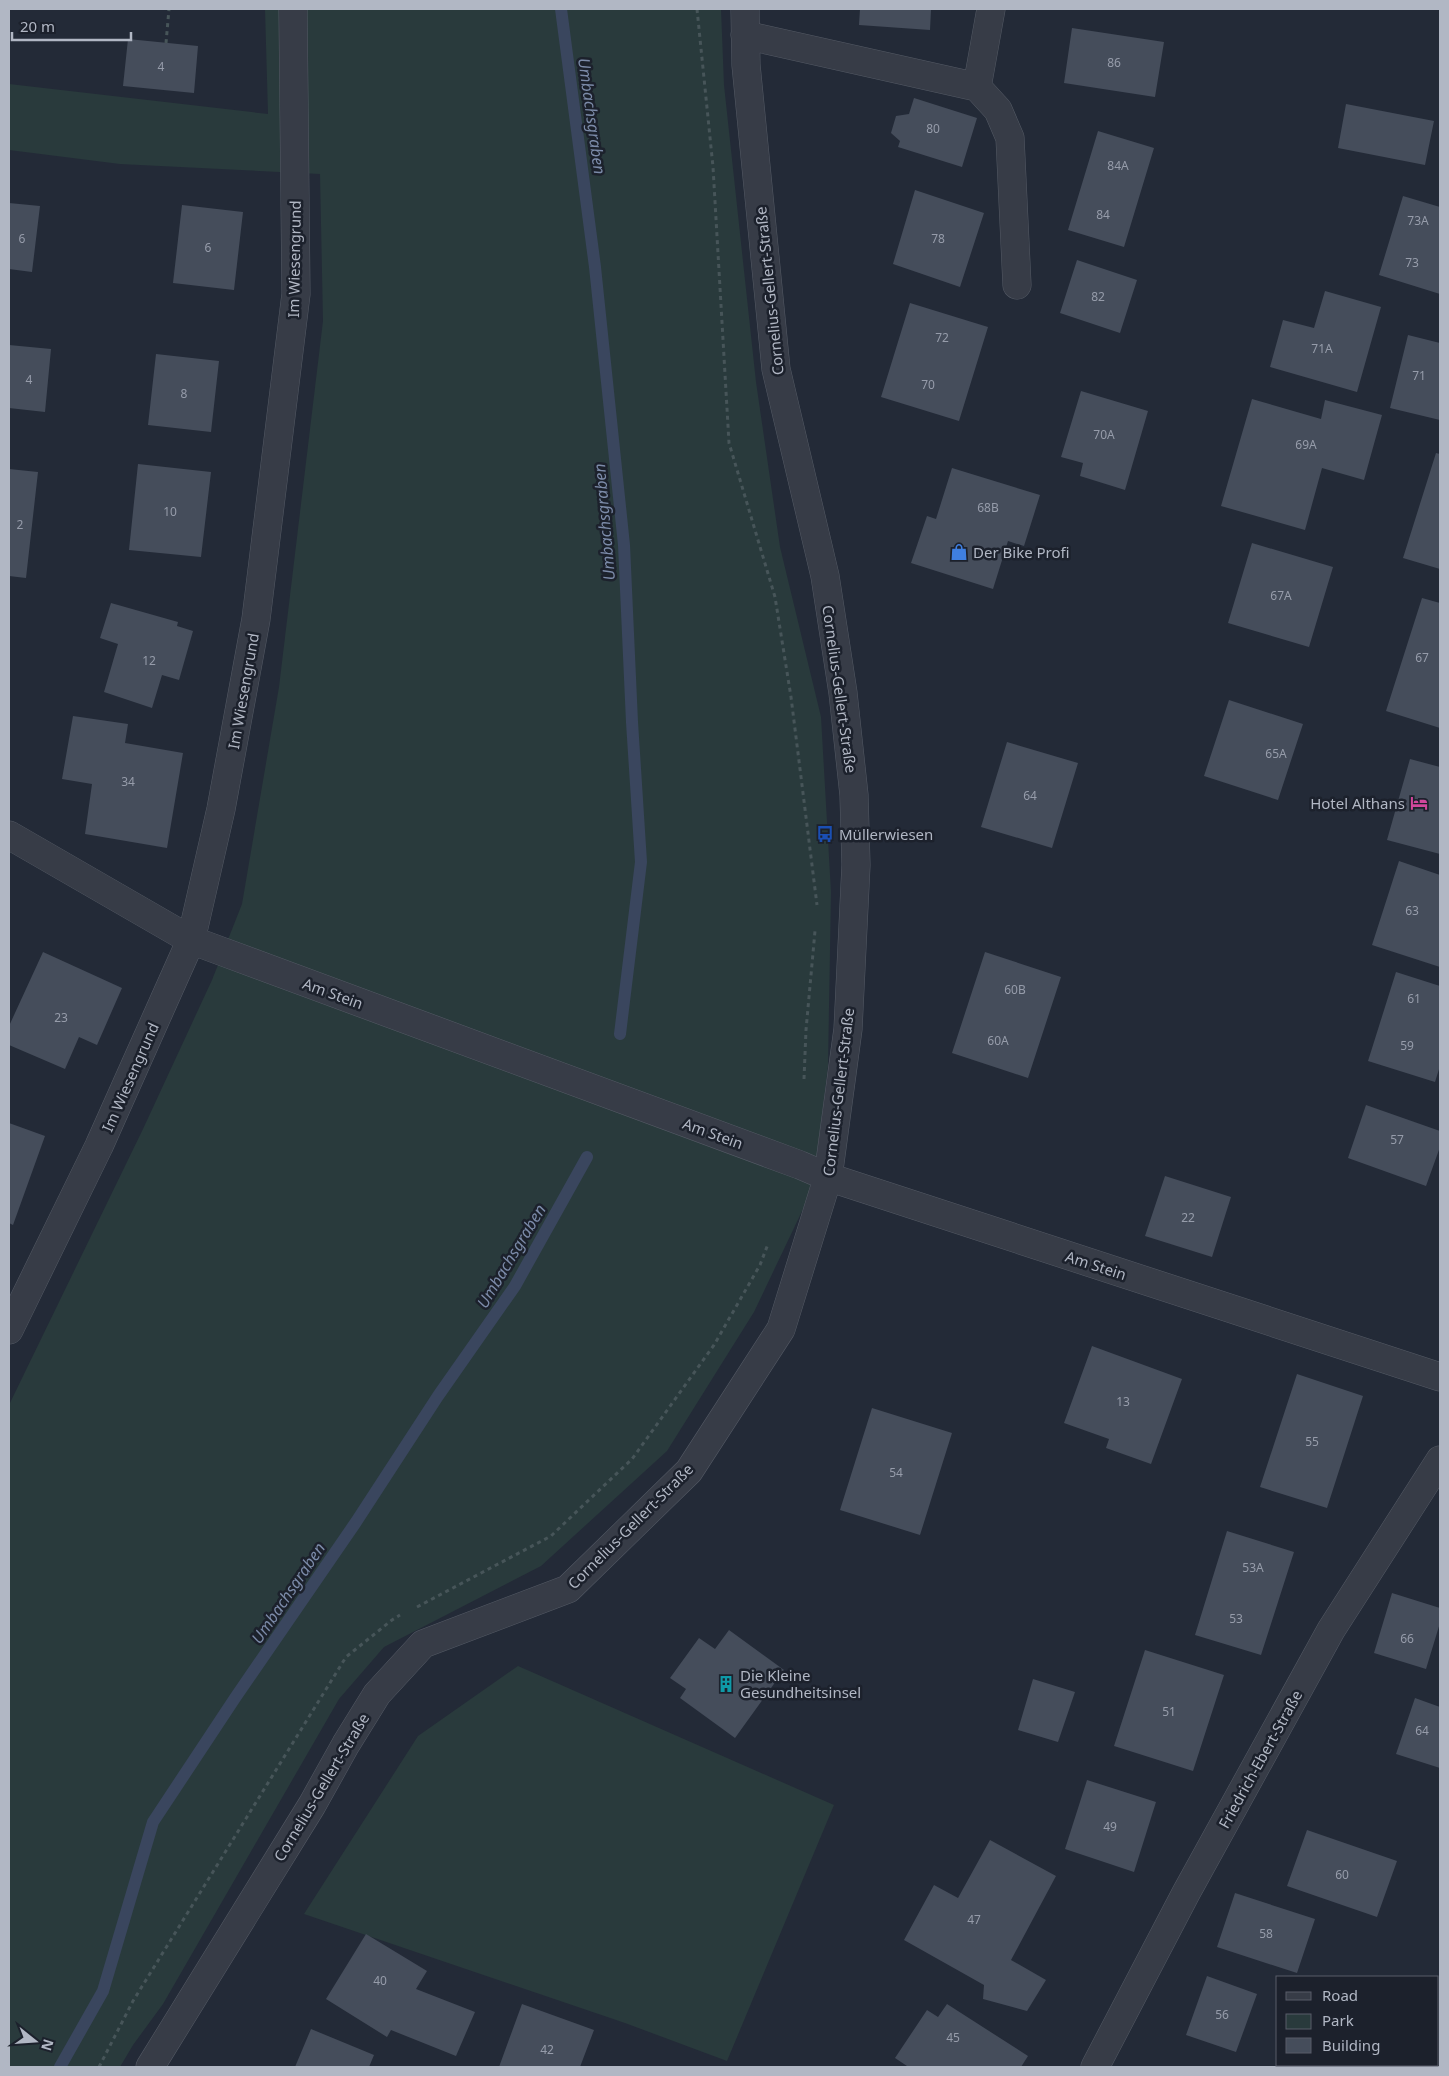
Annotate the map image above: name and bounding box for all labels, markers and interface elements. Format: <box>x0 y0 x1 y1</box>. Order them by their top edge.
scale bar <box>12 10 131 42</box>
text: 20 m <box>20 16 55 36</box>
house number: 86 <box>1107 54 1121 71</box>
water label: Umbachsgraben <box>573 56 611 176</box>
house number: 4 <box>158 58 165 75</box>
house number: 80 <box>926 120 940 137</box>
house number: 84A <box>1107 157 1129 174</box>
street label: Im Wiesengrund <box>283 200 305 318</box>
street label: Cornelius-Gellert-Straße <box>750 206 788 376</box>
house number: 84 <box>1096 206 1110 223</box>
house number: 73A <box>1407 212 1429 229</box>
house number: 6 <box>19 230 26 247</box>
house number: 78 <box>931 230 945 247</box>
house number: 6 <box>205 239 212 256</box>
house number: 73 <box>1405 254 1419 271</box>
house number: 82 <box>1091 288 1105 305</box>
house number: 72 <box>935 329 949 346</box>
house number: 71A <box>1311 340 1333 357</box>
house number: 71 <box>1412 367 1426 384</box>
house number: 4 <box>26 371 33 388</box>
house number: 70 <box>921 376 935 393</box>
house number: 8 <box>181 385 188 402</box>
house number: 70A <box>1093 426 1115 443</box>
house number: 69A <box>1295 436 1317 453</box>
water label: Umbachsgraben <box>588 462 620 582</box>
house number: 68B <box>977 499 999 516</box>
house number: 10 <box>163 503 177 520</box>
house number: 2 <box>17 516 24 533</box>
shop icon: Der Bike Profi <box>949 542 969 562</box>
place label: Der Bike Profi <box>973 542 1070 562</box>
house number: 67A <box>1270 587 1292 604</box>
street label: Cornelius-Gellert-Straße <box>818 604 862 774</box>
street label: Im Wiesengrund <box>223 631 263 751</box>
house number: 67 <box>1415 649 1429 666</box>
house number: 12 <box>142 652 156 669</box>
house number: 65A <box>1265 745 1287 762</box>
house number: 34 <box>121 773 135 790</box>
house number: 64 <box>1023 787 1037 804</box>
place label: Hotel Althans <box>1310 793 1405 813</box>
hotel icon: Hotel Althans <box>1409 793 1429 813</box>
bus stop icon: Müllerwiesen <box>815 824 835 844</box>
place label: Müllerwiesen <box>839 824 933 844</box>
house number: 63 <box>1405 902 1419 919</box>
street label: Am Stein <box>300 973 366 1013</box>
house number: 60B <box>1004 981 1026 998</box>
house number: 61 <box>1407 990 1421 1007</box>
street label: Cornelius-Gellert-Straße <box>818 1007 858 1177</box>
house number: 23 <box>54 1009 68 1026</box>
street label: Im Wiesengrund <box>97 1019 163 1135</box>
house number: 60A <box>987 1032 1009 1049</box>
house number: 59 <box>1400 1037 1414 1054</box>
street label: Am Stein <box>680 1113 746 1153</box>
house number: 57 <box>1390 1131 1404 1148</box>
water label: Umbachsgraben <box>471 1200 551 1312</box>
house number: 22 <box>1181 1209 1195 1226</box>
street label: Am Stein <box>1063 1246 1129 1284</box>
house number: 13 <box>1116 1393 1130 1410</box>
house number: 55 <box>1305 1433 1319 1450</box>
street label: Cornelius-Gellert-Straße <box>563 1459 697 1593</box>
house number: 54 <box>889 1464 903 1481</box>
water label: Umbachsgraben <box>246 1538 330 1648</box>
house number: 53A <box>1242 1559 1264 1576</box>
house number: 53 <box>1229 1610 1243 1627</box>
house number: 66 <box>1400 1630 1414 1647</box>
place label: Die Kleine Gesundheitsinsel <box>740 1665 861 1702</box>
building icon: Die Kleine Gesundheitsinsel <box>716 1674 736 1694</box>
street label: Friedrich-Ebert-Straße <box>1214 1686 1306 1832</box>
house number: 51 <box>1162 1703 1176 1720</box>
street label: Cornelius-Gellert-Straße <box>269 1709 373 1865</box>
house number: 64 <box>1415 1722 1429 1739</box>
house number: 49 <box>1103 1818 1117 1835</box>
house number: 60 <box>1335 1866 1349 1883</box>
house number: 47 <box>967 1911 981 1928</box>
house number: 58 <box>1259 1925 1273 1942</box>
house number: 40 <box>373 1972 387 1989</box>
legend <box>1276 1976 1439 2066</box>
text: Road <box>1322 1985 1358 2005</box>
house number: 56 <box>1215 2006 1229 2023</box>
text: Park <box>1322 2010 1354 2030</box>
north arrow <box>10 2016 60 2066</box>
house number: 45 <box>946 2029 960 2046</box>
text: Building <box>1322 2035 1380 2055</box>
text: N <box>37 2037 59 2053</box>
house number: 42 <box>540 2041 554 2058</box>

